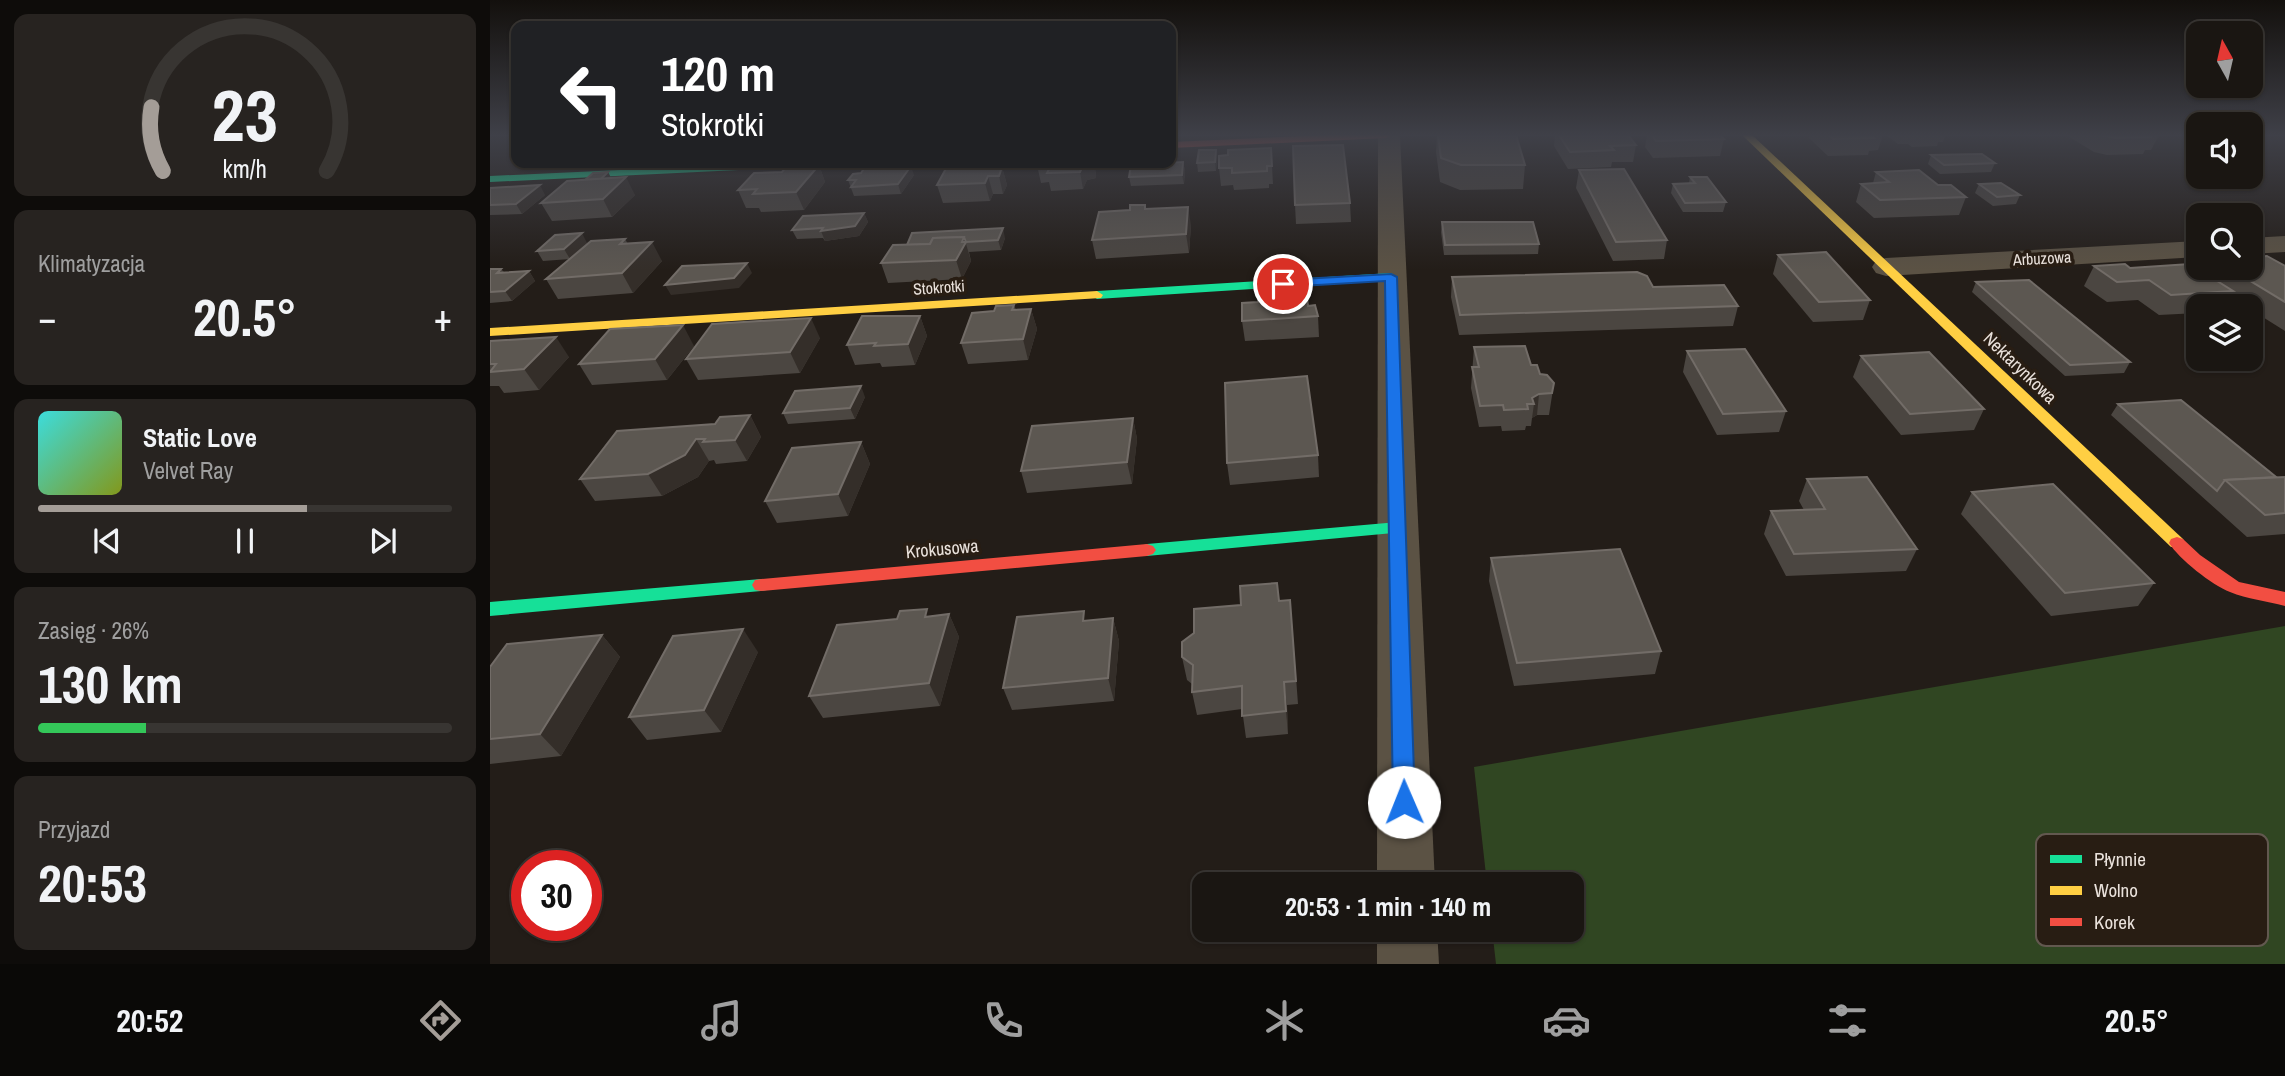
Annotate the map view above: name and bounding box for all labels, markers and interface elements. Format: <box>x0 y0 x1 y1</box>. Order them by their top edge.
north arrow <box>2186 21 2263 98</box>
map controls <box>2186 21 2263 371</box>
text: 120 m <box>661 40 775 106</box>
icon: left <box>546 49 637 140</box>
text: 23 <box>212 66 278 164</box>
text: Stokrotki <box>661 103 765 146</box>
button: sound <box>2186 112 2263 189</box>
text: km/h <box>223 152 267 186</box>
button: search <box>2186 203 2263 280</box>
street label: Arbuzowa <box>2011 245 2072 271</box>
text: Klimatyzacja <box>38 248 145 279</box>
pin <box>1253 254 1313 314</box>
icon: arrive <box>1264 265 1302 303</box>
street label: Stokrotki <box>912 274 966 300</box>
text: 20.5° <box>193 282 297 352</box>
text: − <box>38 292 56 343</box>
text: + <box>434 292 452 343</box>
button: layers <box>2186 294 2263 371</box>
street label: Nektarynkowa <box>1978 326 2063 409</box>
text: Static Love <box>143 420 257 455</box>
text: Velvet Ray <box>143 455 233 486</box>
icon: previous <box>88 522 126 560</box>
icon: pause <box>226 522 264 560</box>
icon: next <box>364 522 402 560</box>
street label: Krokusowa <box>904 533 979 564</box>
text: Zasięg · 26% <box>38 615 149 646</box>
text: 130 km <box>38 649 183 719</box>
position arrow <box>1367 765 1441 839</box>
text: Przyjazd <box>38 814 110 845</box>
legend <box>2036 834 2268 946</box>
text: Płynnie <box>2094 846 2146 872</box>
text: 20:53 <box>38 848 147 918</box>
speed limit sign: 30 <box>511 850 602 941</box>
text: Wolno <box>2094 877 2138 903</box>
text: 20:53 · 1 min · 140 m <box>1285 889 1491 924</box>
text: Korek <box>2094 909 2135 935</box>
icon: directions <box>416 996 465 1045</box>
icon: music <box>697 996 746 1045</box>
icon: phone <box>979 996 1028 1045</box>
icon: climate <box>1260 996 1309 1045</box>
icon: car <box>1542 996 1591 1045</box>
icon: filters <box>1823 996 1872 1045</box>
text: 20:52 <box>116 999 183 1042</box>
text: 20.5° <box>2105 999 2169 1042</box>

